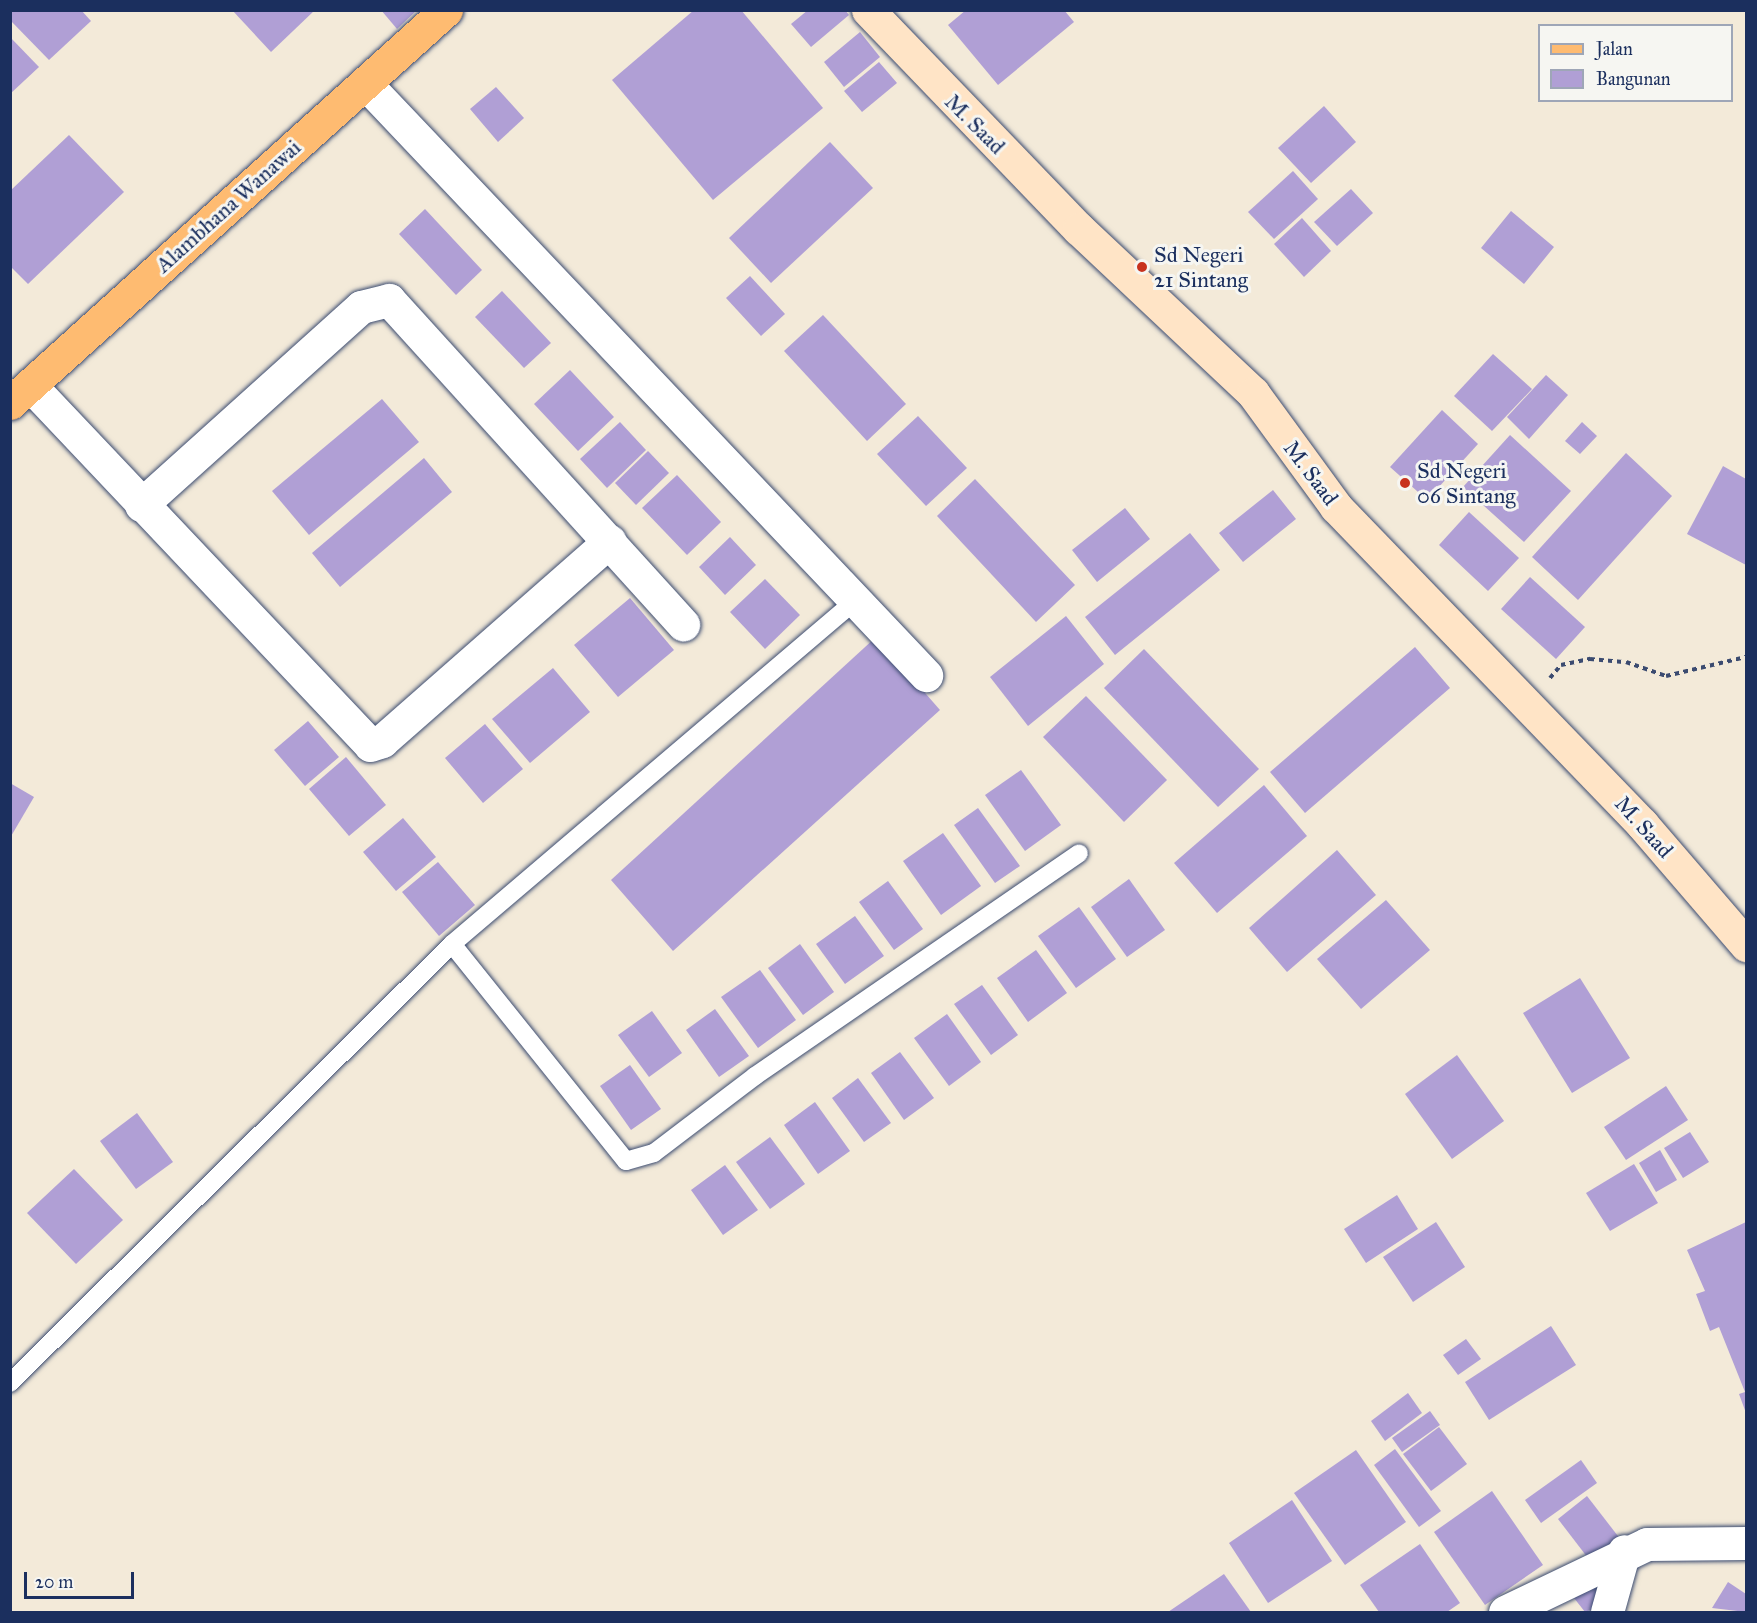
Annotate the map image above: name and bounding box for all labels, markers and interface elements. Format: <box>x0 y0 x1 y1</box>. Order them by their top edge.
legend <box>1538 24 1733 102</box>
text: Jalan <box>1596 38 1633 60</box>
text: Bangunan <box>1596 68 1671 90</box>
street label: M. Saad <box>939 88 1011 160</box>
street label: Alambhana Wanawai <box>150 134 306 278</box>
place label: Sd Negeri 21 Sintang <box>1154 241 1248 292</box>
marker: Sd Negeri 21 Sintang <box>1135 260 1149 274</box>
street label: M. Saad <box>1278 435 1344 511</box>
place label: Sd Negeri 06 Sintang <box>1417 457 1516 508</box>
marker: Sd Negeri 06 Sintang <box>1398 476 1412 490</box>
street label: M. Saad <box>1609 791 1679 863</box>
scale bar <box>27 1560 136 1598</box>
text: 20 m <box>35 1571 73 1593</box>

